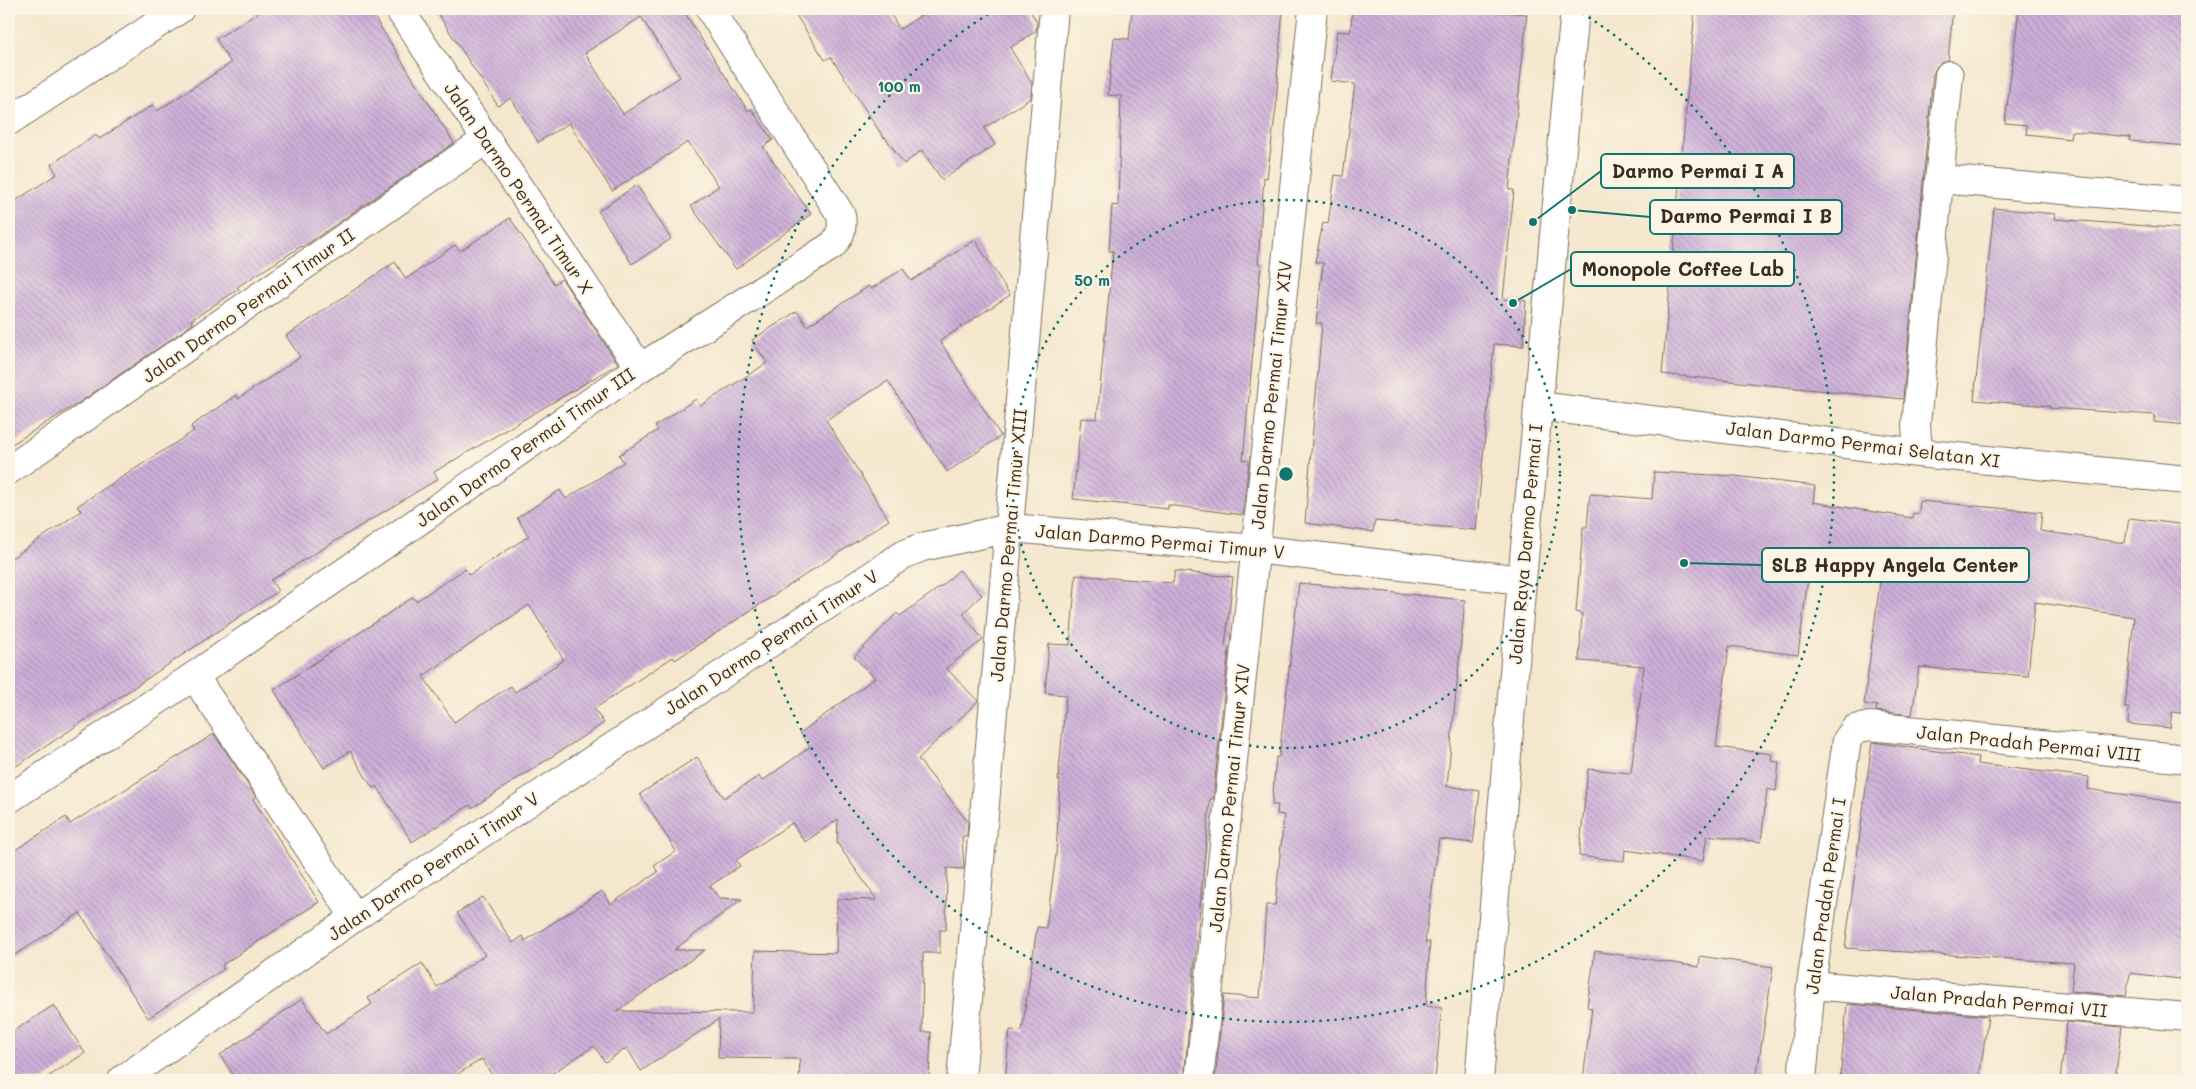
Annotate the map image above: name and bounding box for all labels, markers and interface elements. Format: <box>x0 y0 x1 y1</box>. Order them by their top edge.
text: 100 m <box>877 76 921 96</box>
street label: Jalan Darmo Permai Timur X <box>439 77 599 299</box>
callout: Darmo Permai I A <box>1601 154 1794 188</box>
text: Darmo Permai I A <box>1612 158 1784 183</box>
callout: Darmo Permai I B <box>1650 200 1842 234</box>
text: Darmo Permai I B <box>1660 203 1832 228</box>
street label: Jalan Darmo Permai Timur II <box>137 222 359 388</box>
callout: Monopole Coffee Lab <box>1571 252 1794 286</box>
text: Monopole Coffee Lab <box>1582 256 1784 281</box>
street label: Jalan Darmo Permai Timur XIV <box>1245 260 1297 530</box>
text: 50 m <box>1074 270 1110 290</box>
street label: Jalan Darmo Permai Timur III <box>411 362 639 532</box>
street label: Jalan Darmo Permai Timur XIII <box>984 407 1032 683</box>
street label: Jalan Darmo Permai Selatan XI <box>1725 415 2001 473</box>
street label: Jalan Raya Darmo Permai I <box>1503 423 1547 665</box>
centre of rings <box>1277 465 1295 483</box>
street label: Jalan Darmo Permai Timur V <box>1034 518 1286 564</box>
callout: SLB Happy Angela Center <box>1762 548 2029 582</box>
text: SLB Happy Angela Center <box>1771 552 2019 577</box>
street label: Jalan Darmo Permai Timur V <box>660 564 882 720</box>
street label: Jalan Darmo Permai Timur XIV <box>1203 663 1255 933</box>
street label: Jalan Pradah Permai VIII <box>1916 719 2143 767</box>
street label: Jalan Darmo Permai Timur V <box>323 786 543 946</box>
street label: Jalan Pradah Permai I <box>1799 796 1851 996</box>
street label: Jalan Pradah Permai VII <box>1890 980 2109 1022</box>

